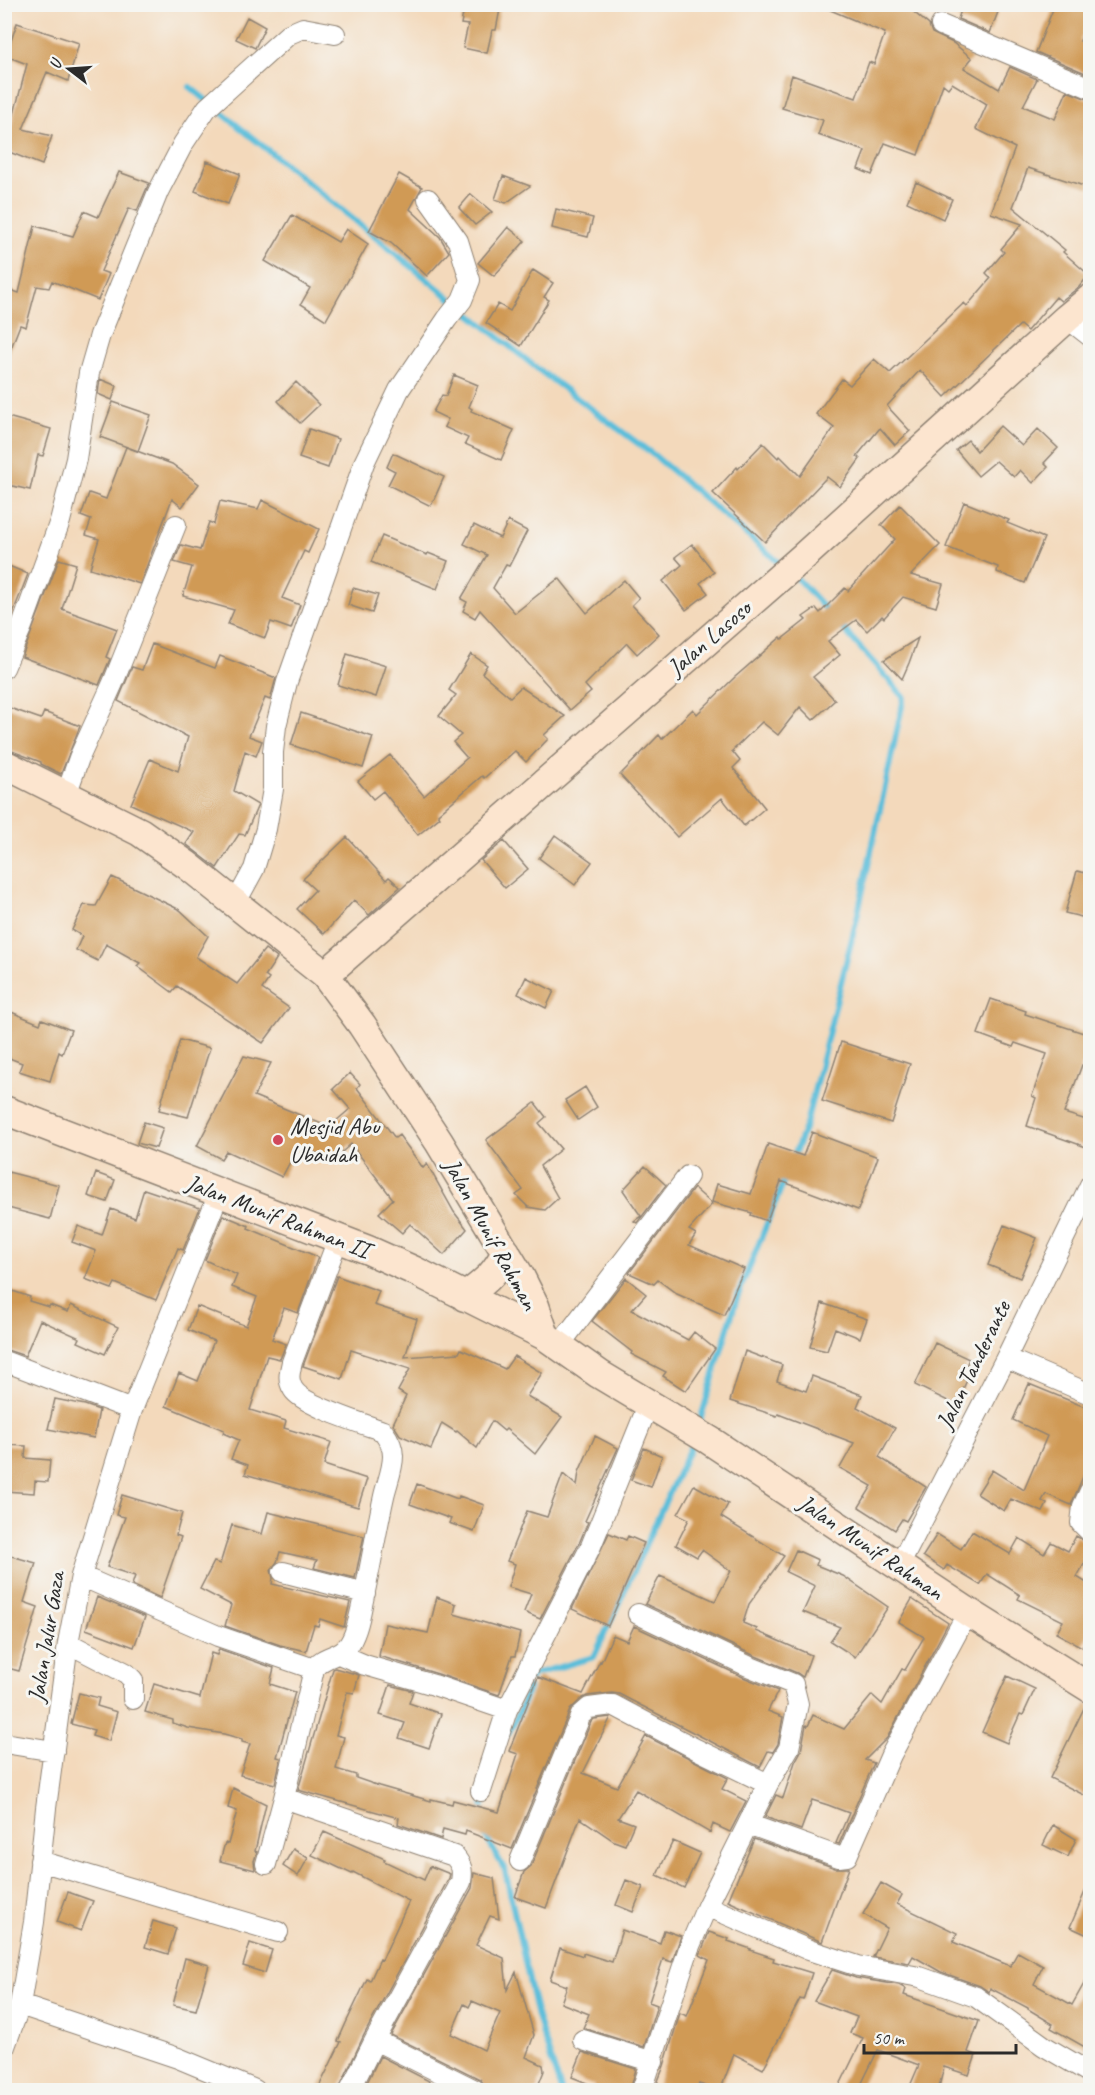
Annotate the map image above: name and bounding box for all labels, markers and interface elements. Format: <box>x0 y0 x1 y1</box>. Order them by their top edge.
north arrow <box>39 39 99 99</box>
text: U <box>45 55 67 72</box>
street label: Jalan Lasoso <box>660 592 759 683</box>
place label: Mesjid Abu Ubaidah <box>290 1111 381 1169</box>
marker: Mesjid Abu Ubaidah <box>271 1133 285 1147</box>
street label: Jalan Munif Rahman <box>437 1152 546 1316</box>
street label: Jalan Munif Rahman II <box>181 1167 379 1267</box>
street label: Jalan Tanderante <box>929 1294 1018 1435</box>
street label: Jalan Munif Rahman <box>792 1487 950 1607</box>
street label: Jalan Jalur Gaza <box>21 1568 71 1705</box>
scale bar <box>864 2017 1016 2055</box>
text: 50 m <box>873 2027 906 2049</box>

